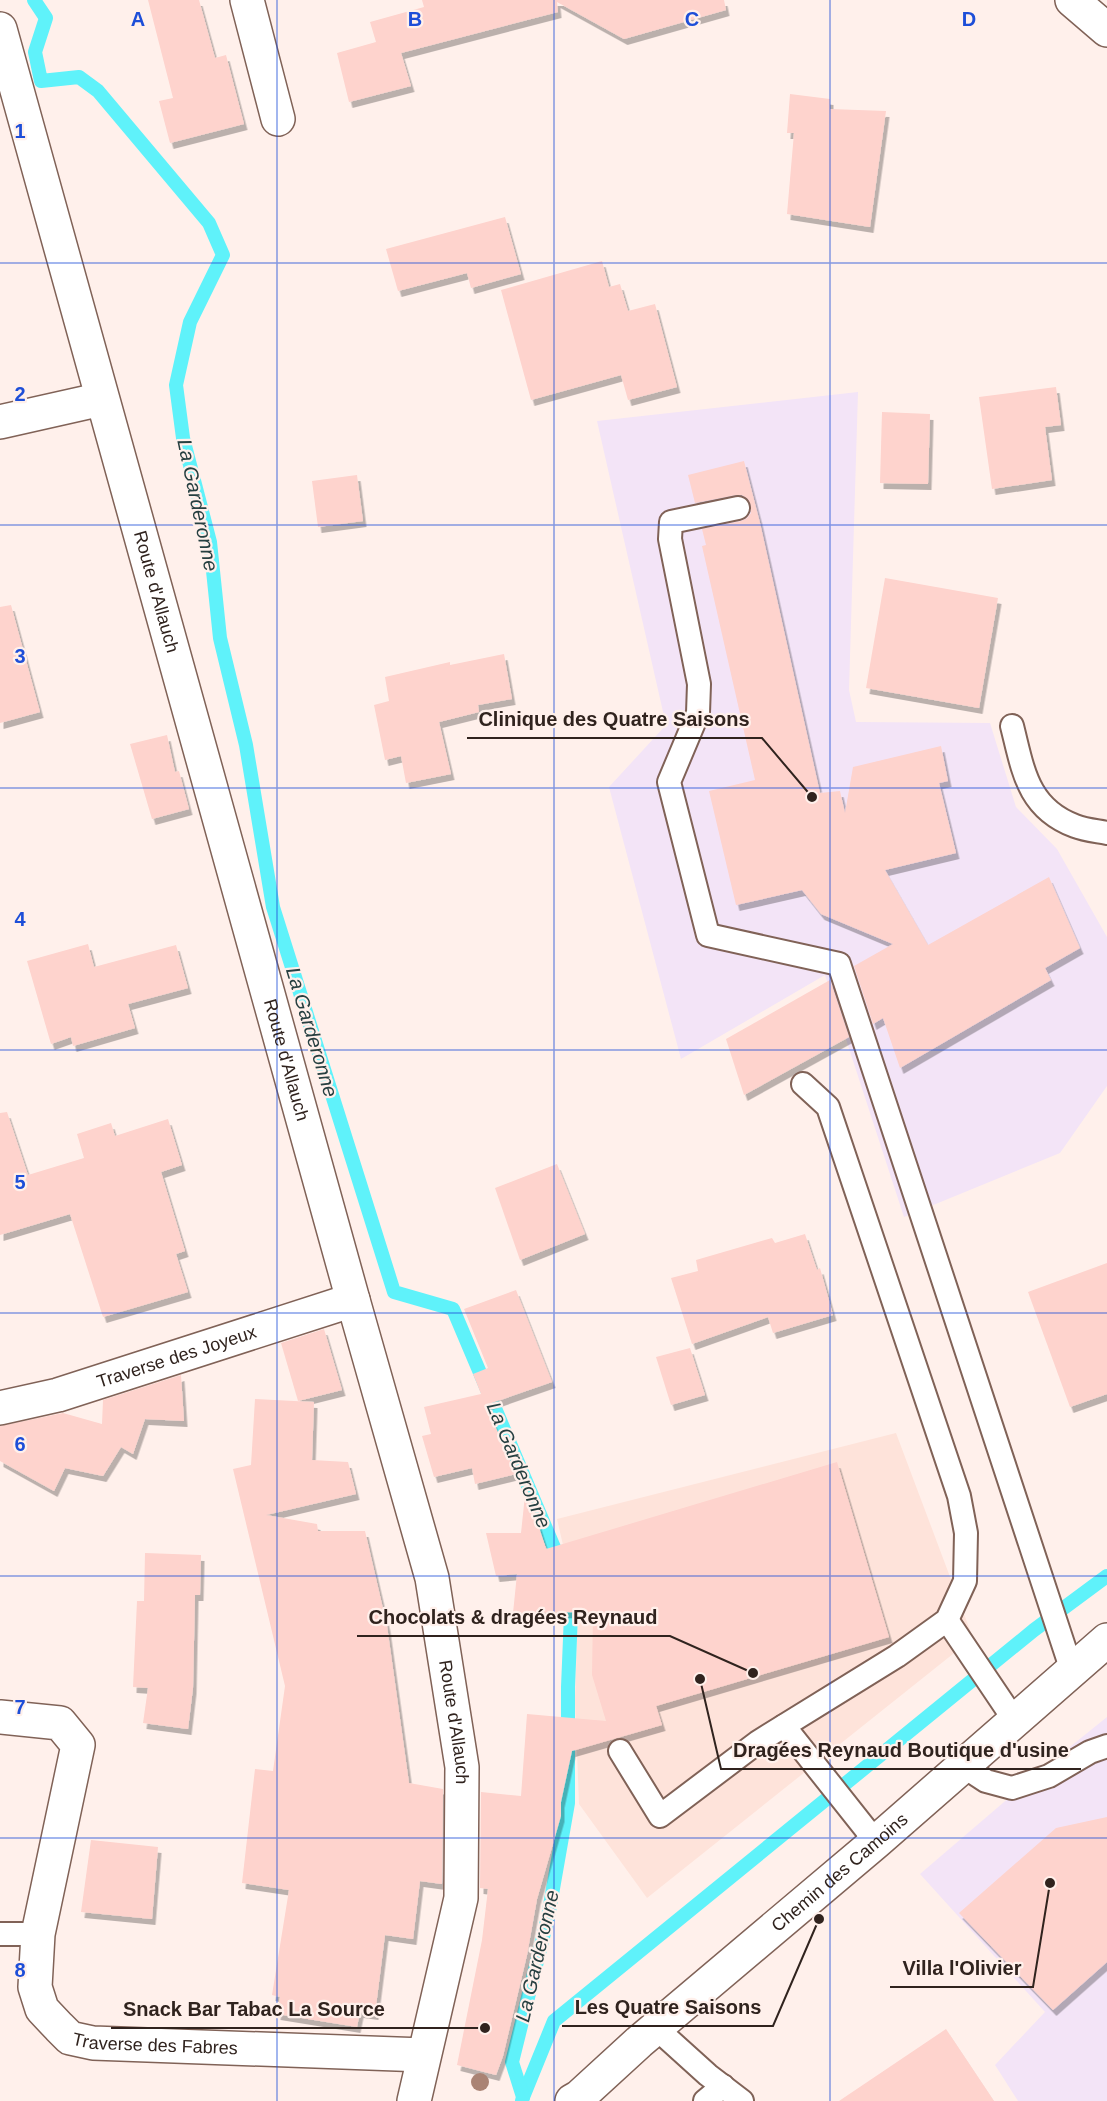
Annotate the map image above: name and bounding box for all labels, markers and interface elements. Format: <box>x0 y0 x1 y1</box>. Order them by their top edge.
text: A <box>131 8 145 30</box>
text: B <box>408 8 422 30</box>
text: C <box>685 8 699 30</box>
text: D <box>962 8 976 30</box>
text: 1 <box>14 120 26 142</box>
text: 2 <box>14 383 26 405</box>
water label: La Garderonne <box>173 437 223 573</box>
street label: Route d'Allauch <box>130 529 183 655</box>
text: 3 <box>14 645 26 667</box>
callout: Clinique des Quatre Saisons <box>467 700 762 738</box>
text: Clinique des Quatre Saisons <box>478 708 750 730</box>
text: 4 <box>14 908 26 930</box>
water label: La Garderonne <box>282 964 342 1100</box>
street label: Route d'Allauch <box>260 997 313 1123</box>
text: 5 <box>14 1171 26 1193</box>
street label: Traverse des Joyeux <box>94 1322 259 1392</box>
water label: La Garderonne <box>483 1399 555 1531</box>
text: 6 <box>14 1433 26 1455</box>
callout: Chocolats & dragées Reynaud <box>357 1598 670 1636</box>
text: Chocolats & dragées Reynaud <box>369 1606 657 1628</box>
street label: Route d'Allauch <box>435 1658 472 1784</box>
text: 7 <box>14 1696 26 1718</box>
callout: Dragées Reynaud Boutique d'usine <box>721 1731 1081 1769</box>
text: Dragées Reynaud Boutique d'usine <box>733 1739 1069 1761</box>
street label: Chemin des Camoins <box>767 1809 912 1936</box>
water label: La Garderonne <box>511 1888 563 2024</box>
callout: Villa l'Olivier <box>890 1949 1033 1987</box>
text: Villa l'Olivier <box>903 1957 1022 1979</box>
text: 8 <box>14 1959 26 1981</box>
callout: Les Quatre Saisons <box>562 1988 773 2026</box>
callout: Snack Bar Tabac La Source <box>111 1990 396 2028</box>
text: Les Quatre Saisons <box>575 1996 761 2018</box>
text: Snack Bar Tabac La Source <box>123 1998 385 2020</box>
street label: Traverse des Fabres <box>71 2029 238 2058</box>

